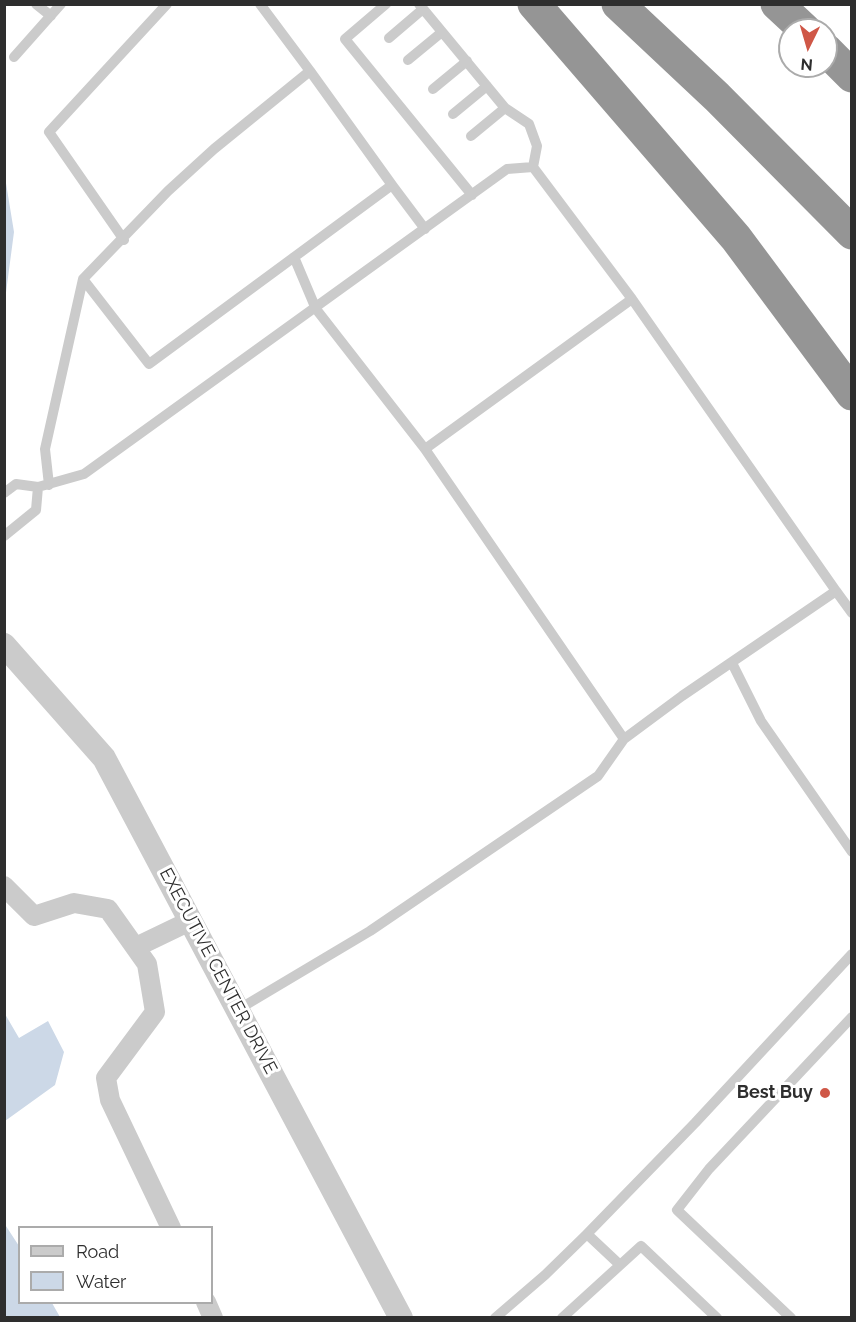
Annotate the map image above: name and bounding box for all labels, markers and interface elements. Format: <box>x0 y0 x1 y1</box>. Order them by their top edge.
north arrow <box>778 18 838 78</box>
text: N <box>800 54 813 74</box>
street label: EXECUTIVE CENTER DRIVE <box>154 864 282 1078</box>
place label: Best Buy <box>737 1082 813 1104</box>
marker: Best Buy <box>818 1086 832 1100</box>
legend <box>18 1226 213 1304</box>
text: Road <box>76 1241 119 1262</box>
text: Water <box>76 1271 126 1292</box>

